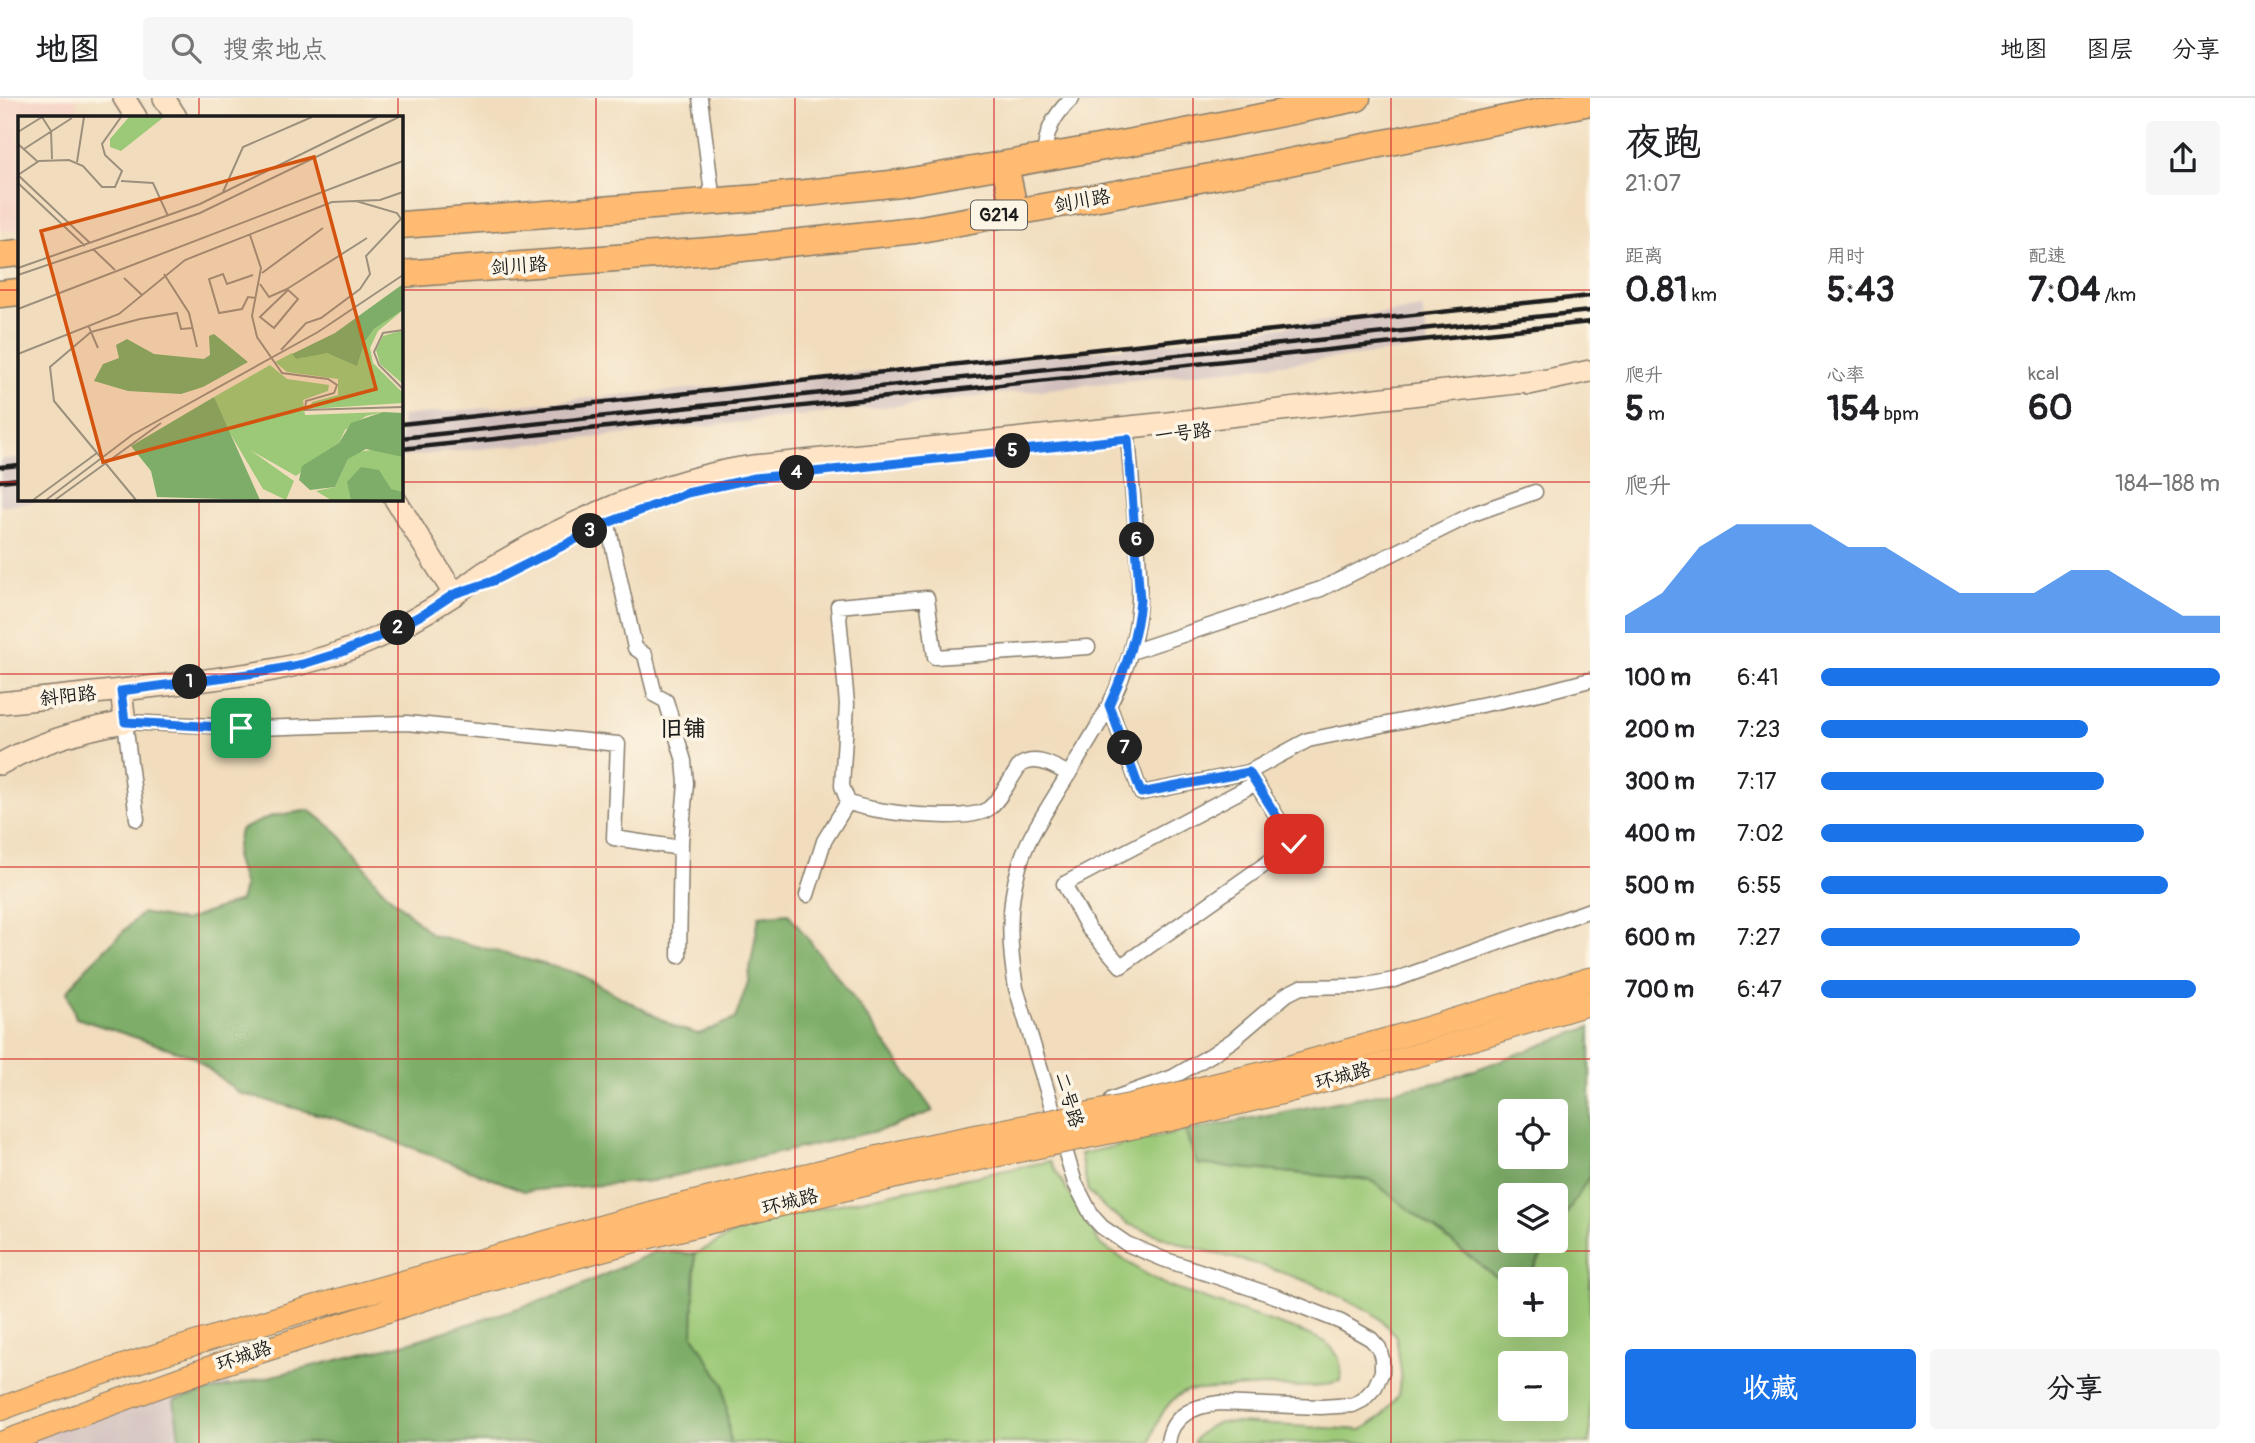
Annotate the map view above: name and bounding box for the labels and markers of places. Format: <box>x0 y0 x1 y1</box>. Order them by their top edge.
pin: 5 <box>996 434 1030 468</box>
pin: 4 <box>780 456 814 490</box>
pin: 3 <box>572 514 608 548</box>
pin: 6 <box>1120 522 1154 558</box>
pin: 2 <box>380 610 416 646</box>
pin: 1 <box>172 664 208 700</box>
pin <box>211 698 271 758</box>
pin: 7 <box>1108 730 1142 766</box>
pin <box>1264 814 1324 874</box>

